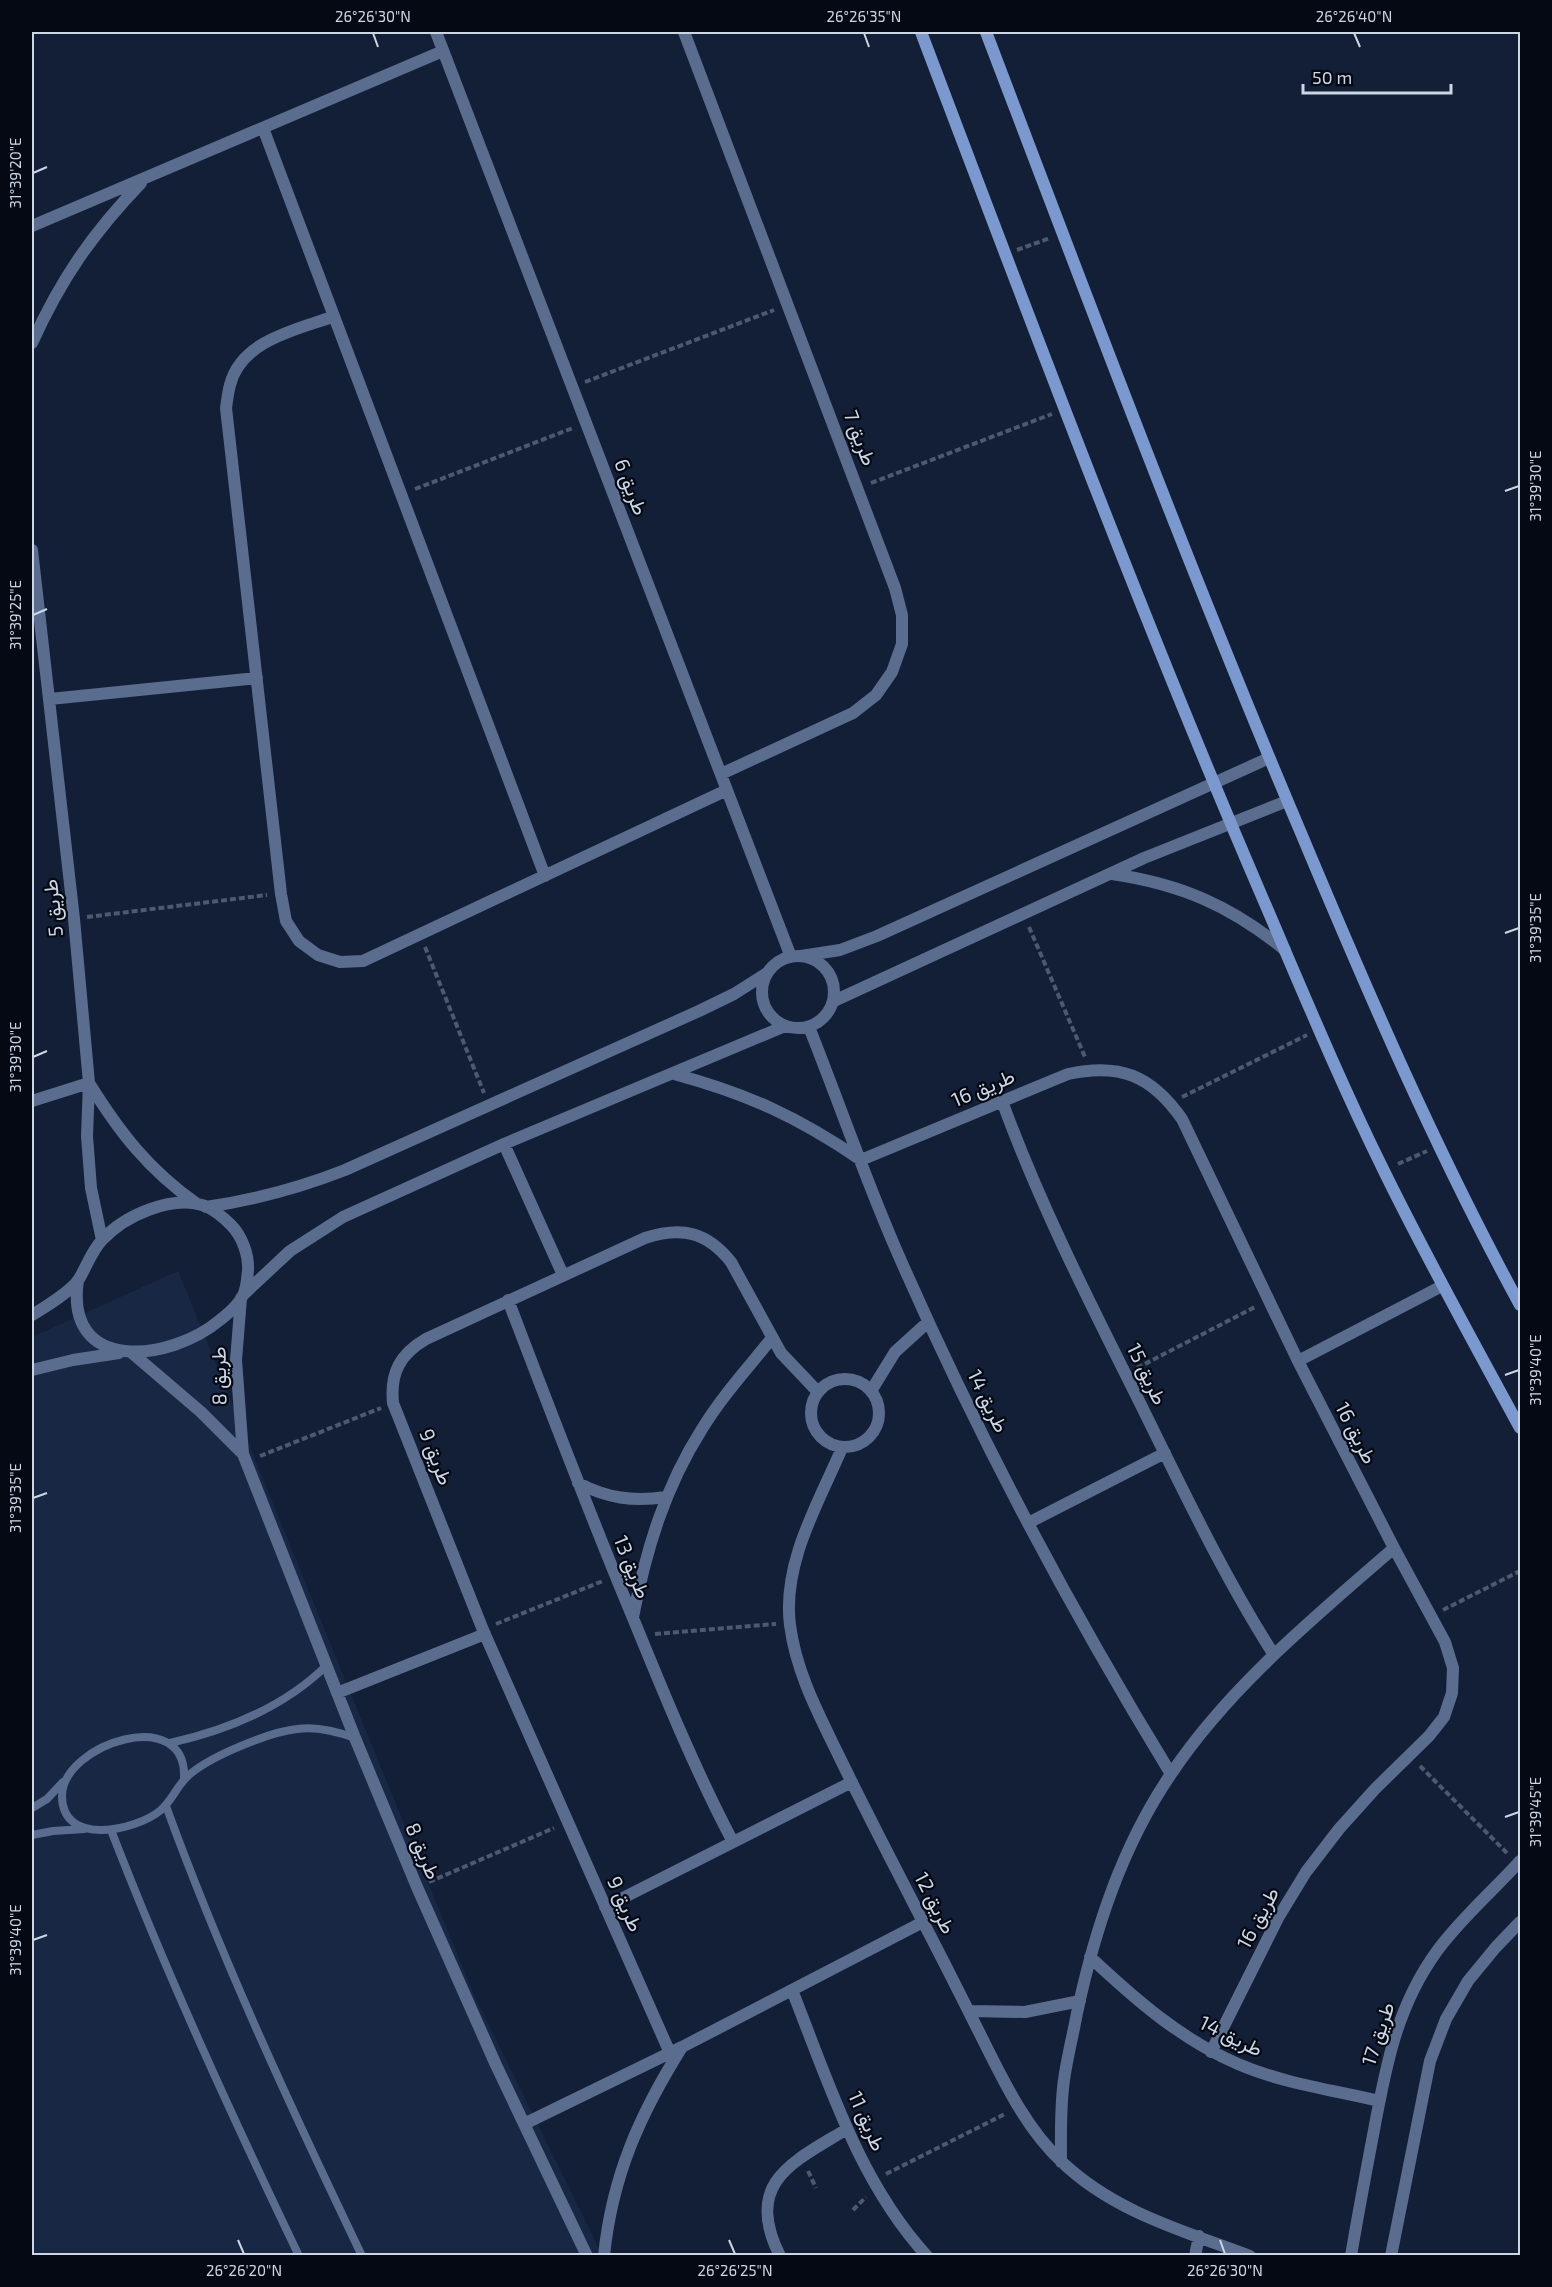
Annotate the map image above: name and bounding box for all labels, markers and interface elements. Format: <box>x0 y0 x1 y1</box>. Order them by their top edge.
text: 26°26'30"N <box>335 7 411 25</box>
text: 26°26'35"N <box>827 7 901 25</box>
text: 26°26'40"N <box>1316 7 1392 25</box>
scale bar <box>1303 57 1452 95</box>
text: 50 m <box>1312 66 1352 88</box>
text: 31°39'20"E <box>6 138 24 208</box>
street label: طريق 7 <box>838 407 882 469</box>
text: 31°39'30"E <box>1526 451 1544 521</box>
street label: طريق 6 <box>608 455 654 519</box>
text: 31°39'25"E <box>6 580 24 650</box>
street label: طريق 5 <box>37 878 69 938</box>
text: 31°39'35"E <box>1526 893 1544 963</box>
text: 31°39'30"E <box>6 1022 24 1092</box>
street label: طريق 16 <box>947 1063 1019 1113</box>
text: 31°39'40"E <box>1526 1334 1544 1406</box>
street label: طريق 15 <box>1121 1339 1173 1409</box>
street label: طريق 8 <box>205 1346 233 1406</box>
street label: طريق 14 <box>962 1365 1014 1437</box>
street label: طريق 16 <box>1329 1398 1383 1468</box>
street label: طريق 9 <box>413 1425 459 1489</box>
text: 31°39'35"E <box>6 1463 24 1533</box>
street label: طريق 13 <box>608 1532 656 1602</box>
text: 31°39'45"E <box>1526 1777 1544 1847</box>
street label: طريق 8 <box>400 1819 446 1883</box>
street label: طريق 12 <box>908 1868 962 1938</box>
street label: طريق 9 <box>601 1872 649 1936</box>
street label: طريق 16 <box>1231 1883 1285 1953</box>
text: 31°39'40"E <box>6 1904 24 1976</box>
street label: طريق 17 <box>1356 1999 1400 2069</box>
street label: طريق 14 <box>1195 2010 1267 2062</box>
street label: طريق 11 <box>842 2087 892 2155</box>
text: 26°26'20"N <box>206 2261 282 2279</box>
text: 26°26'25"N <box>698 2261 772 2279</box>
text: 26°26'30"N <box>1187 2261 1263 2279</box>

